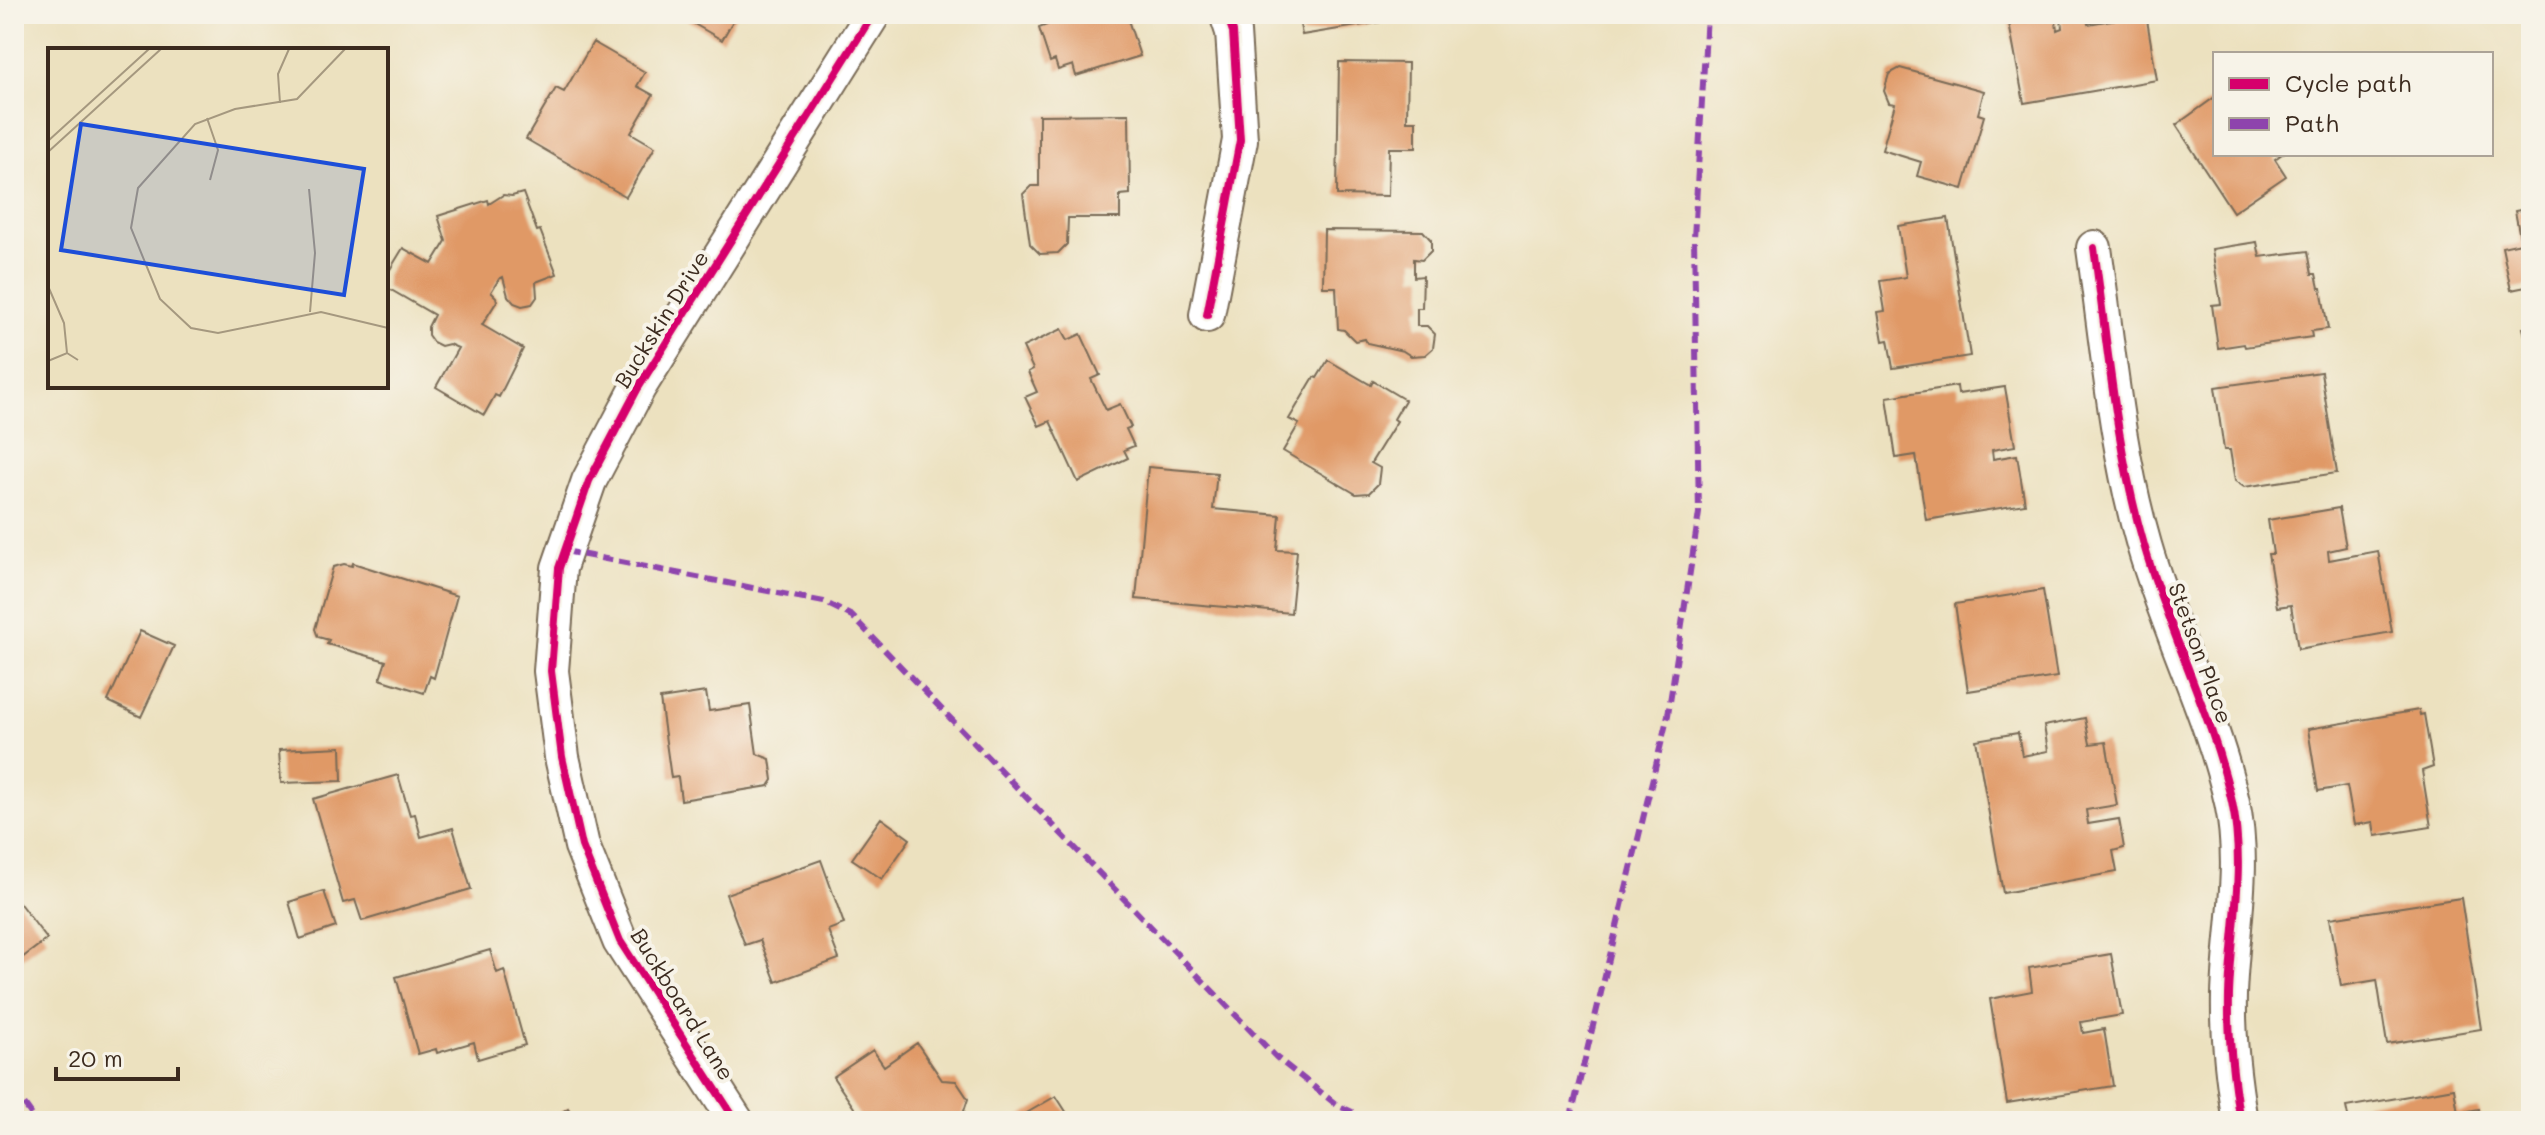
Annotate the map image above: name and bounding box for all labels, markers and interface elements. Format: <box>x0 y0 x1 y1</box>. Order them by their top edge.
inset map <box>48 48 388 388</box>
legend <box>2213 52 2493 156</box>
text: Cycle path <box>2285 67 2411 98</box>
text: Path <box>2285 107 2339 138</box>
street label: Buckskin Drive <box>607 245 715 393</box>
street label: Stetson Place <box>2162 579 2240 727</box>
street label: Buckboard Lane <box>625 922 741 1086</box>
scale bar <box>56 1031 178 1081</box>
text: 20 m <box>68 1042 123 1073</box>

